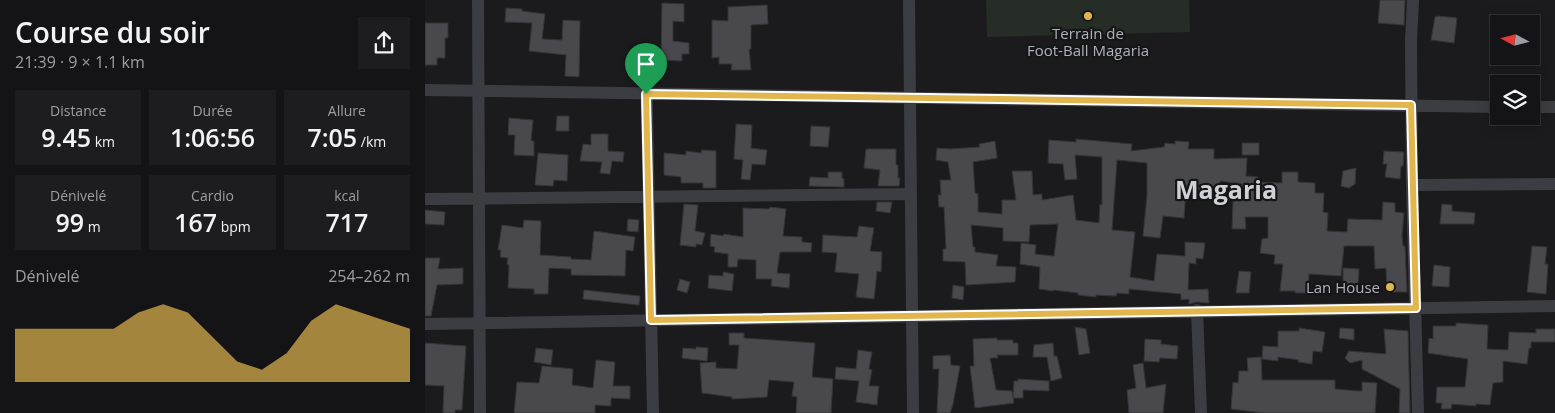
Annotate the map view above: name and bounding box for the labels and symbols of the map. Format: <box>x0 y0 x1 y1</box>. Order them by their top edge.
marker: Terrain de Foot-Ball Magaria <box>1082 10 1094 22</box>
north arrow <box>1490 15 1540 65</box>
place label: Terrain de Foot-Ball Magaria <box>1027 23 1149 60</box>
pin <box>625 43 667 94</box>
district label: Magaria <box>1175 172 1277 206</box>
place label: Lan House <box>1306 277 1380 297</box>
marker: Lan House <box>1384 281 1396 293</box>

